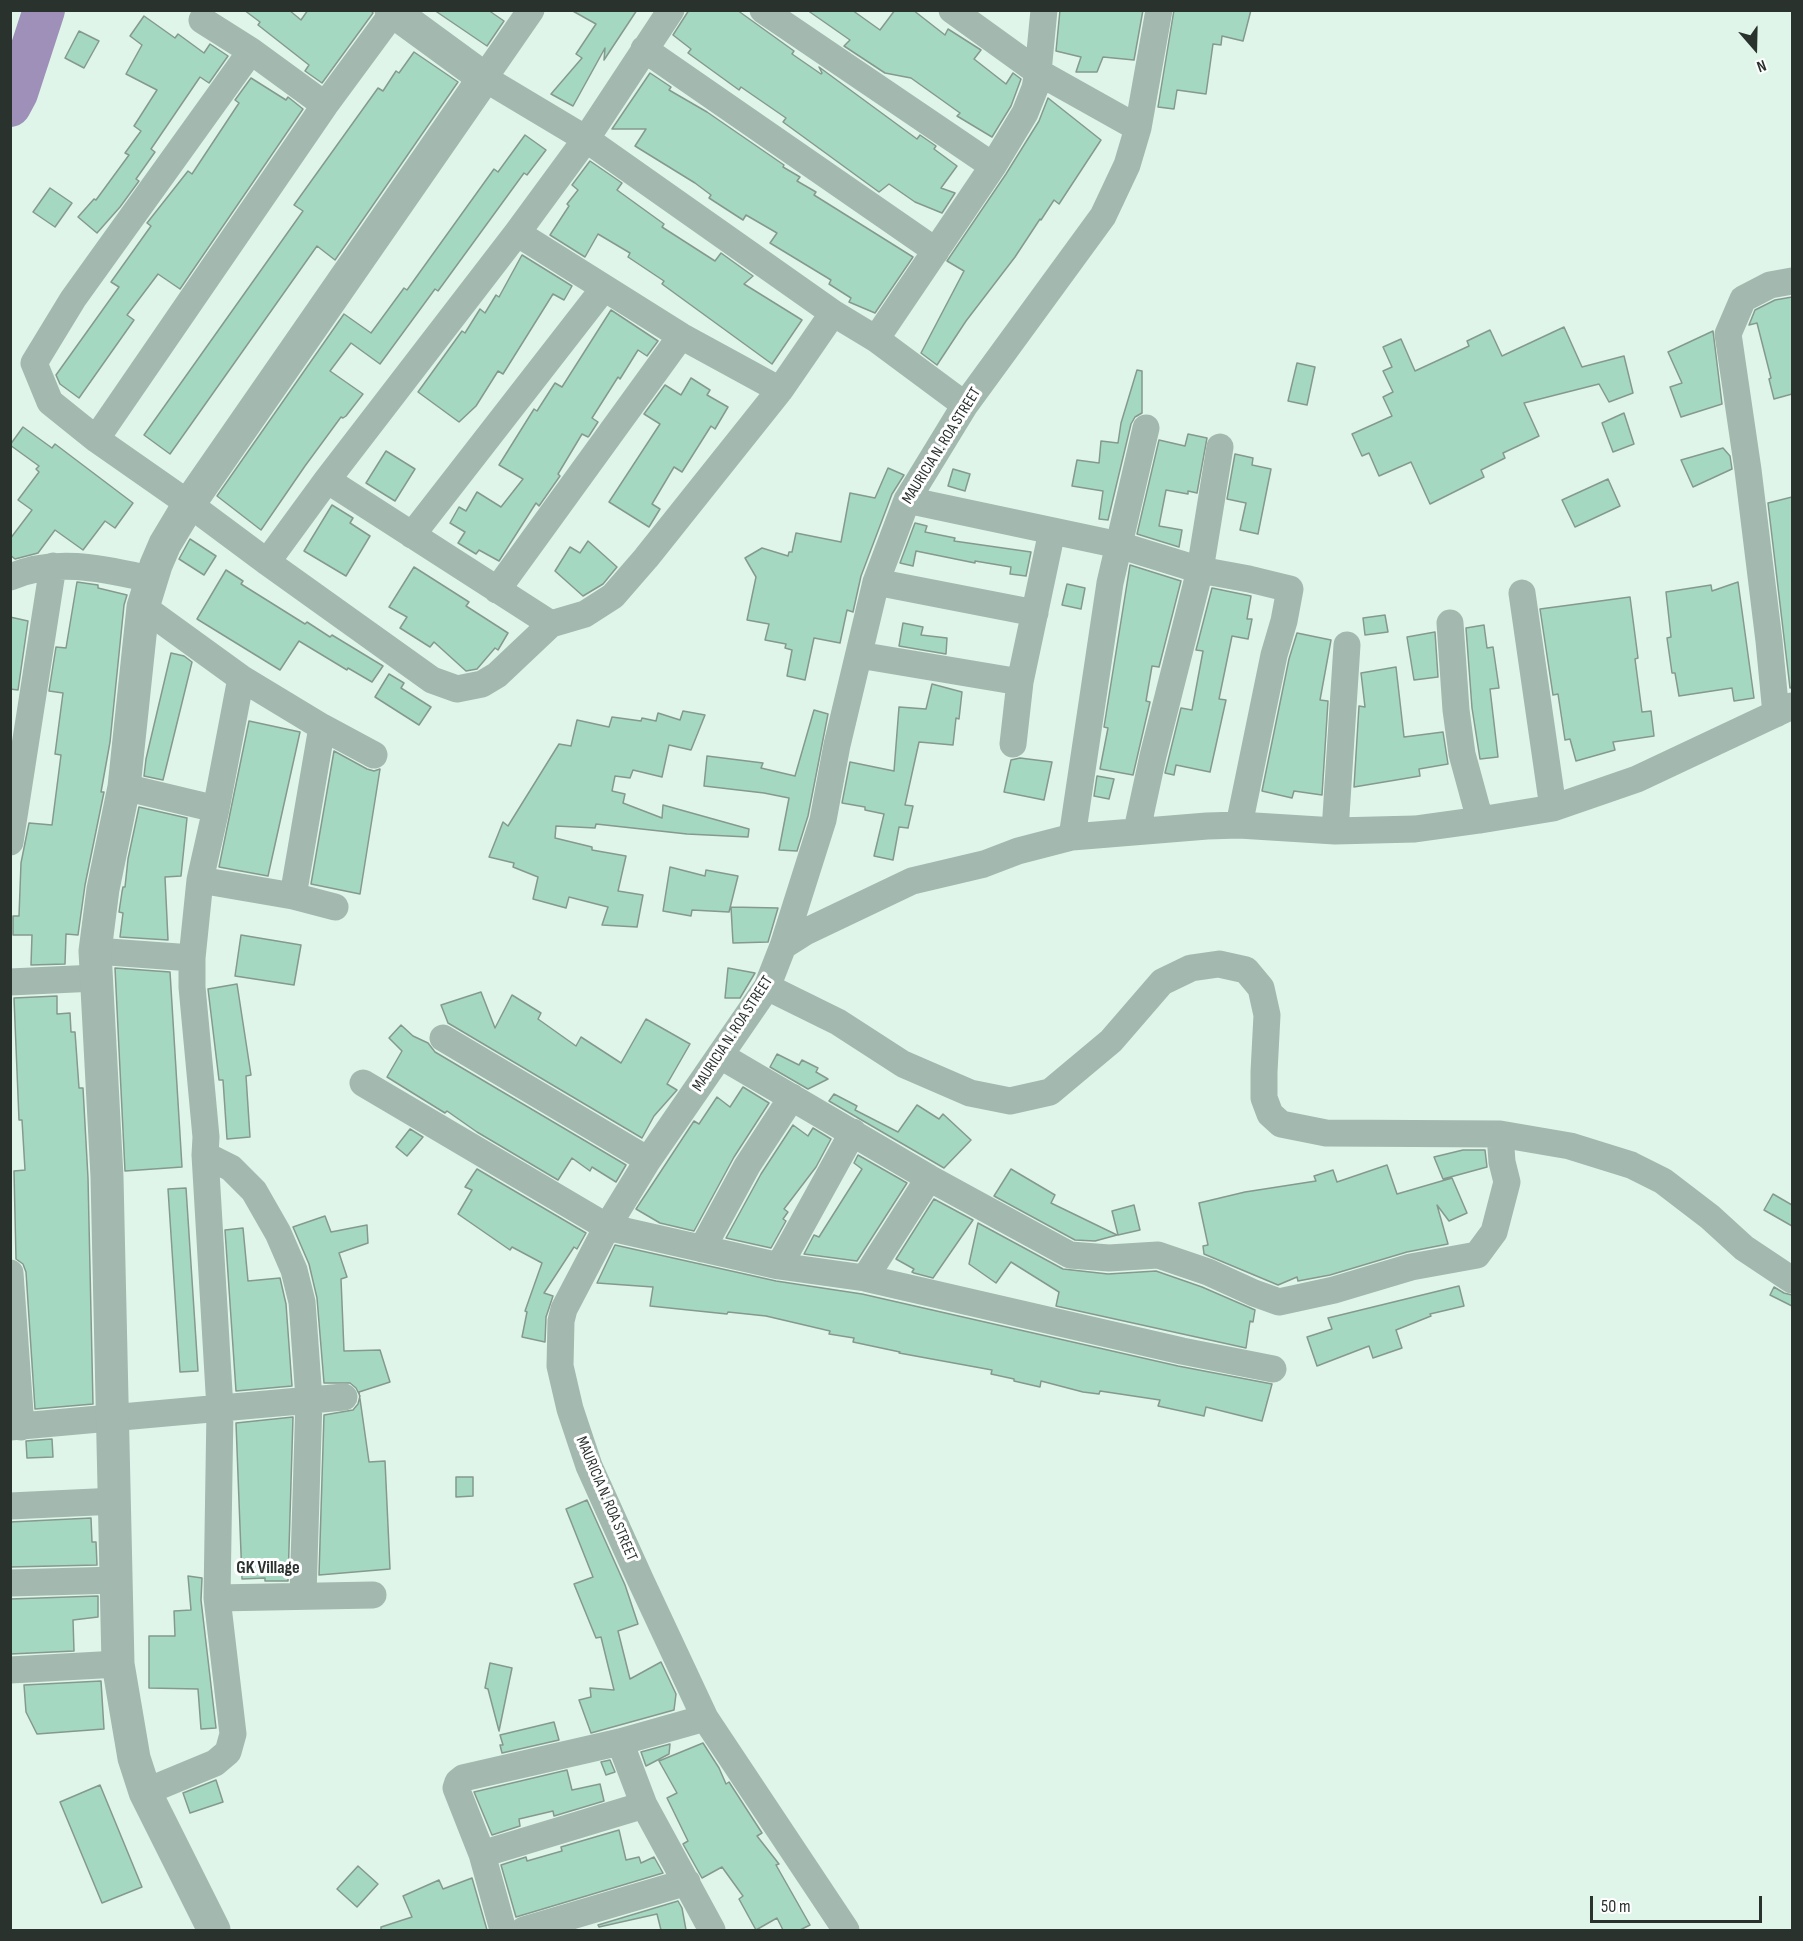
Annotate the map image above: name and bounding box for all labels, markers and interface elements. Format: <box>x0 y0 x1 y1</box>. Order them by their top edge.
north arrow <box>1725 18 1785 78</box>
text: N <box>1754 55 1769 76</box>
street label: MAURICIA N. ROA STREET <box>898 384 986 508</box>
street label: MAURICIA N. ROA STREET <box>689 973 777 1095</box>
street label: MAURICIA N. ROA STREET <box>571 1434 641 1564</box>
district label: GK Village <box>236 1557 300 1579</box>
scale bar <box>1593 1884 1766 1922</box>
text: 50 m <box>1601 1896 1631 1917</box>

